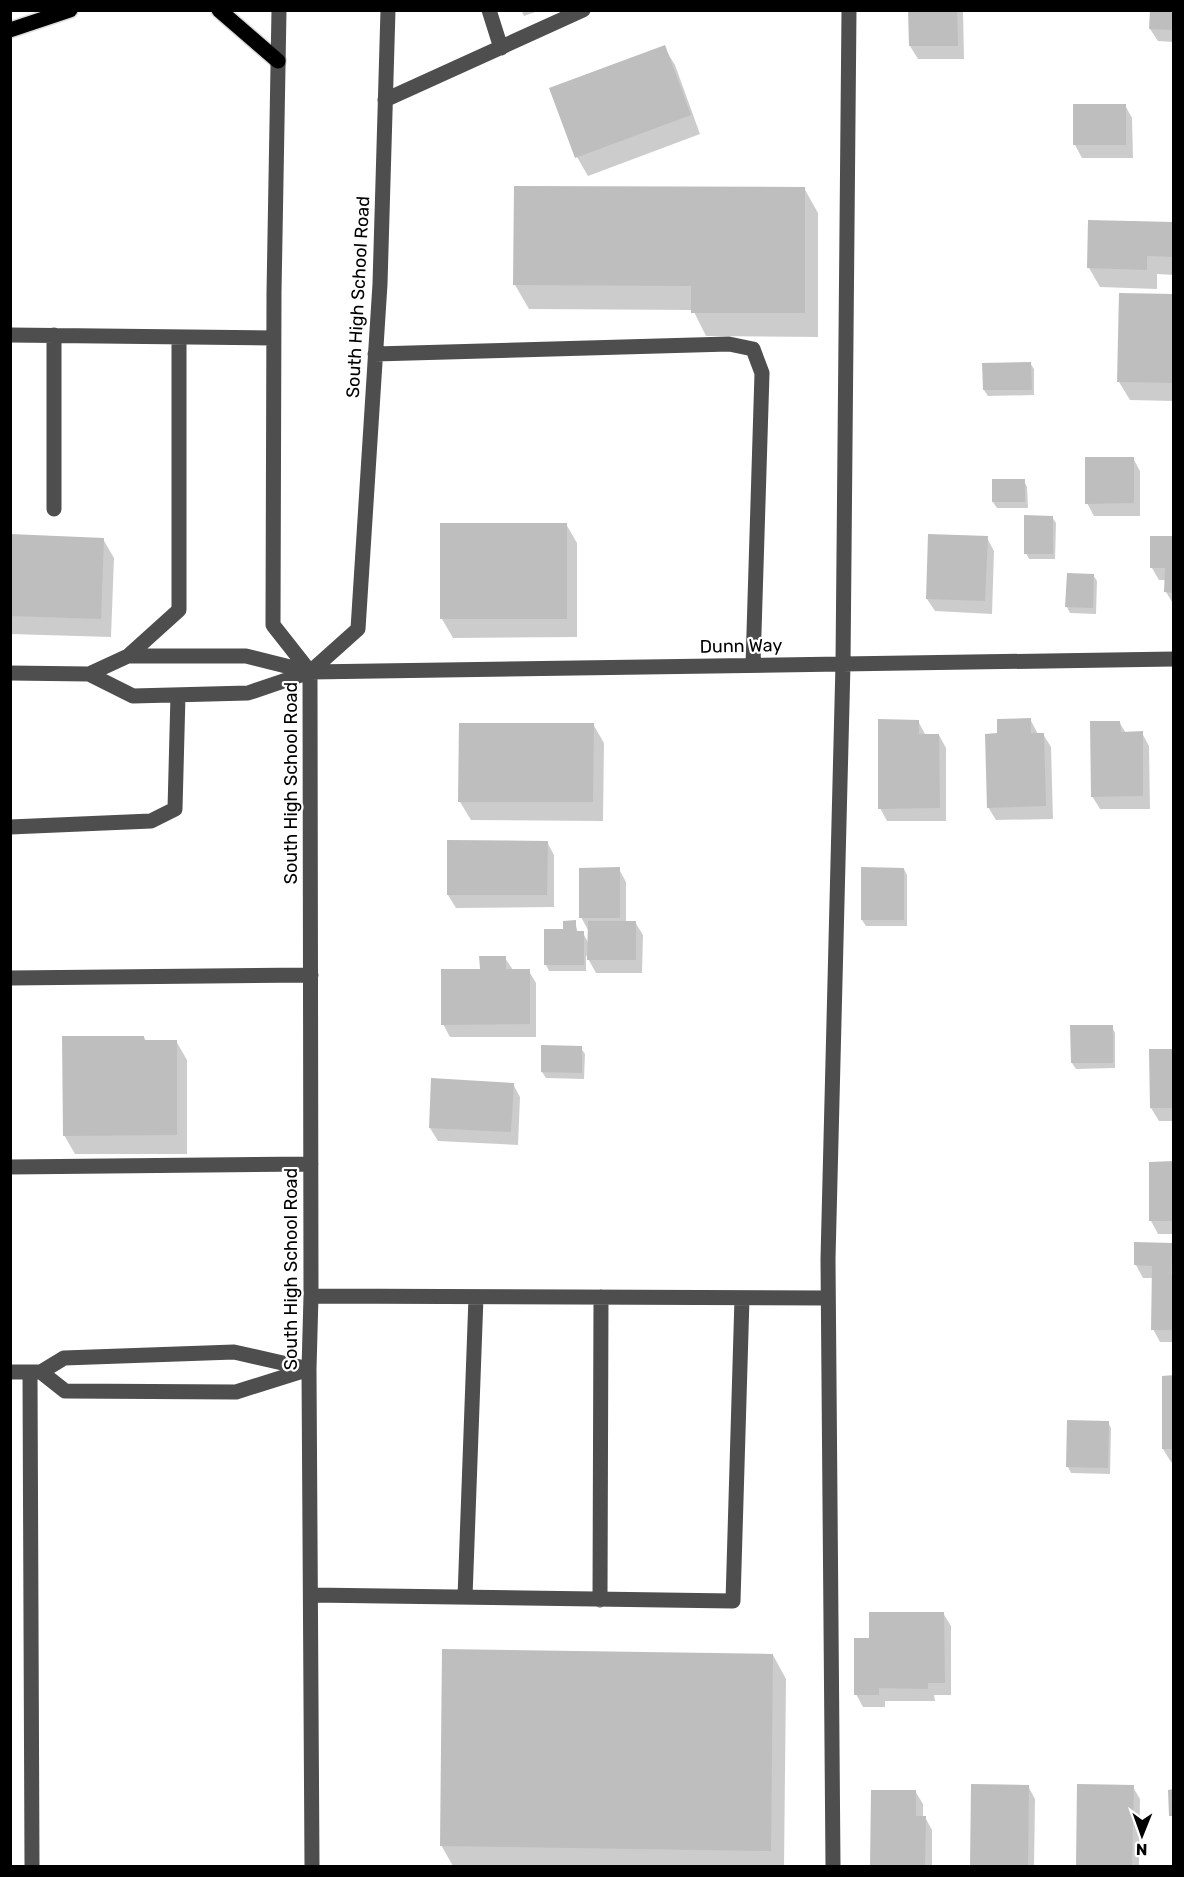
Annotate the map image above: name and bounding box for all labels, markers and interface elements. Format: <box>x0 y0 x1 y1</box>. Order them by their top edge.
street label: South High School Road <box>342 195 374 399</box>
street label: Dunn Way <box>699 634 783 658</box>
street label: South High School Road <box>280 682 302 884</box>
street label: South High School Road <box>280 1168 302 1370</box>
north arrow <box>1112 1805 1172 1865</box>
text: N <box>1136 1840 1148 1859</box>

